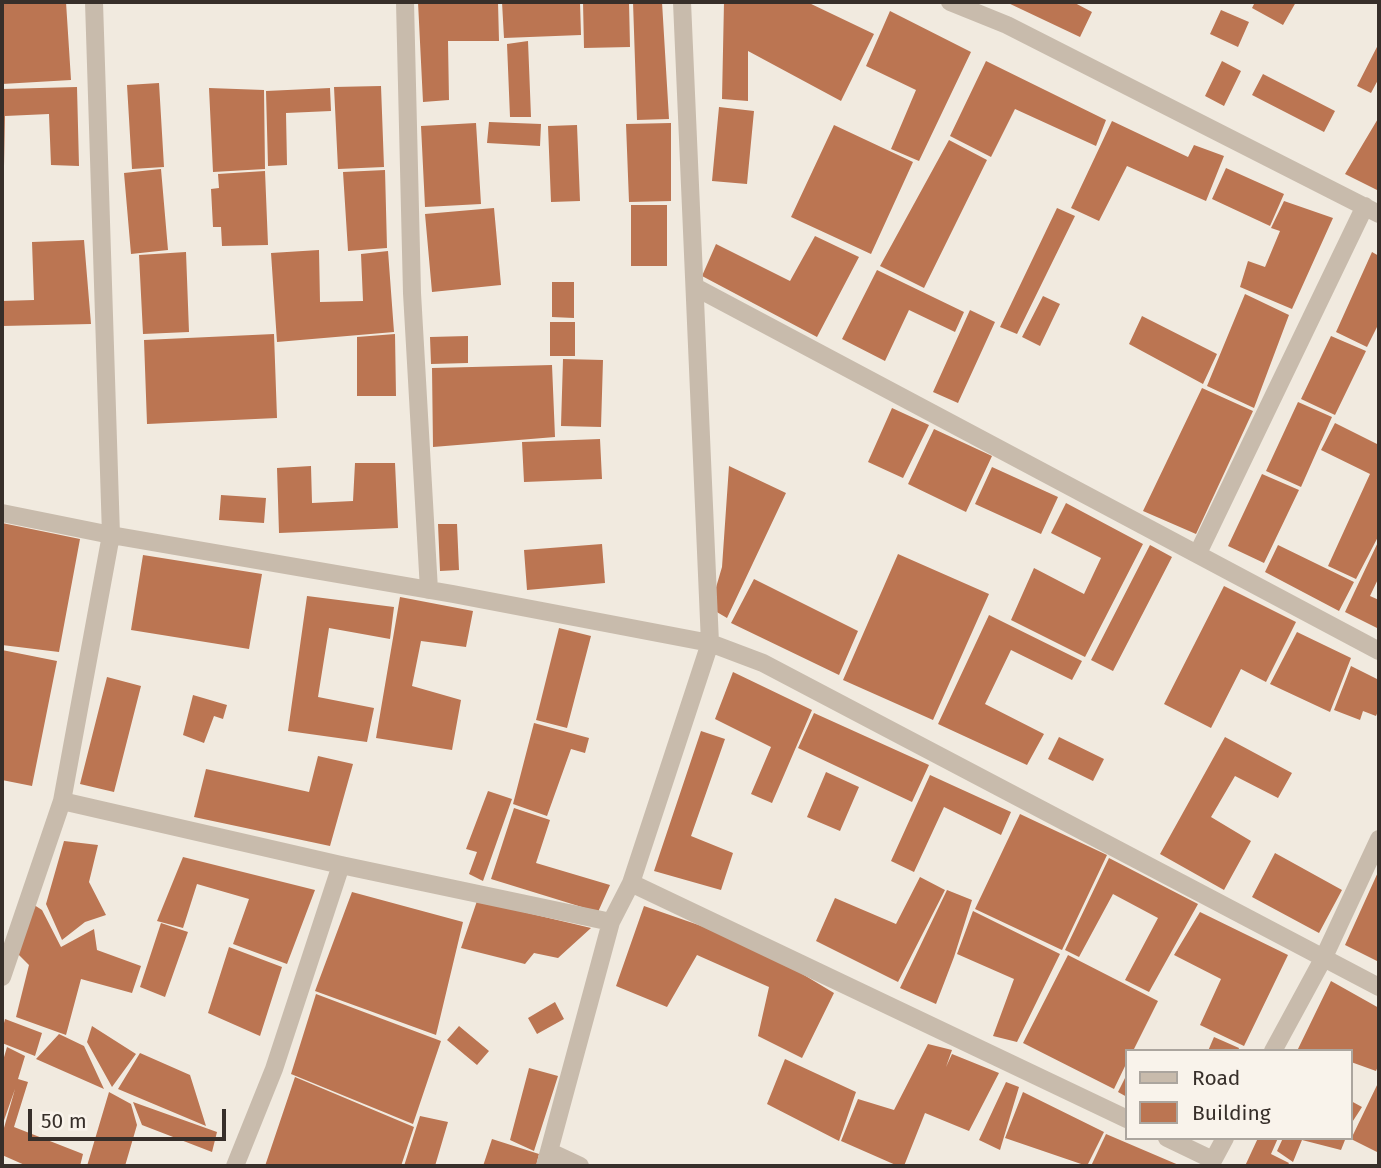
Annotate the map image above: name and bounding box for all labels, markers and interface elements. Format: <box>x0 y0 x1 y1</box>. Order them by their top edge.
legend <box>1126 1049 1353 1140</box>
text: Road <box>1192 1065 1240 1091</box>
scale bar <box>32 1094 229 1138</box>
text: Building <box>1192 1100 1271 1126</box>
text: 50 m <box>41 1108 87 1134</box>

